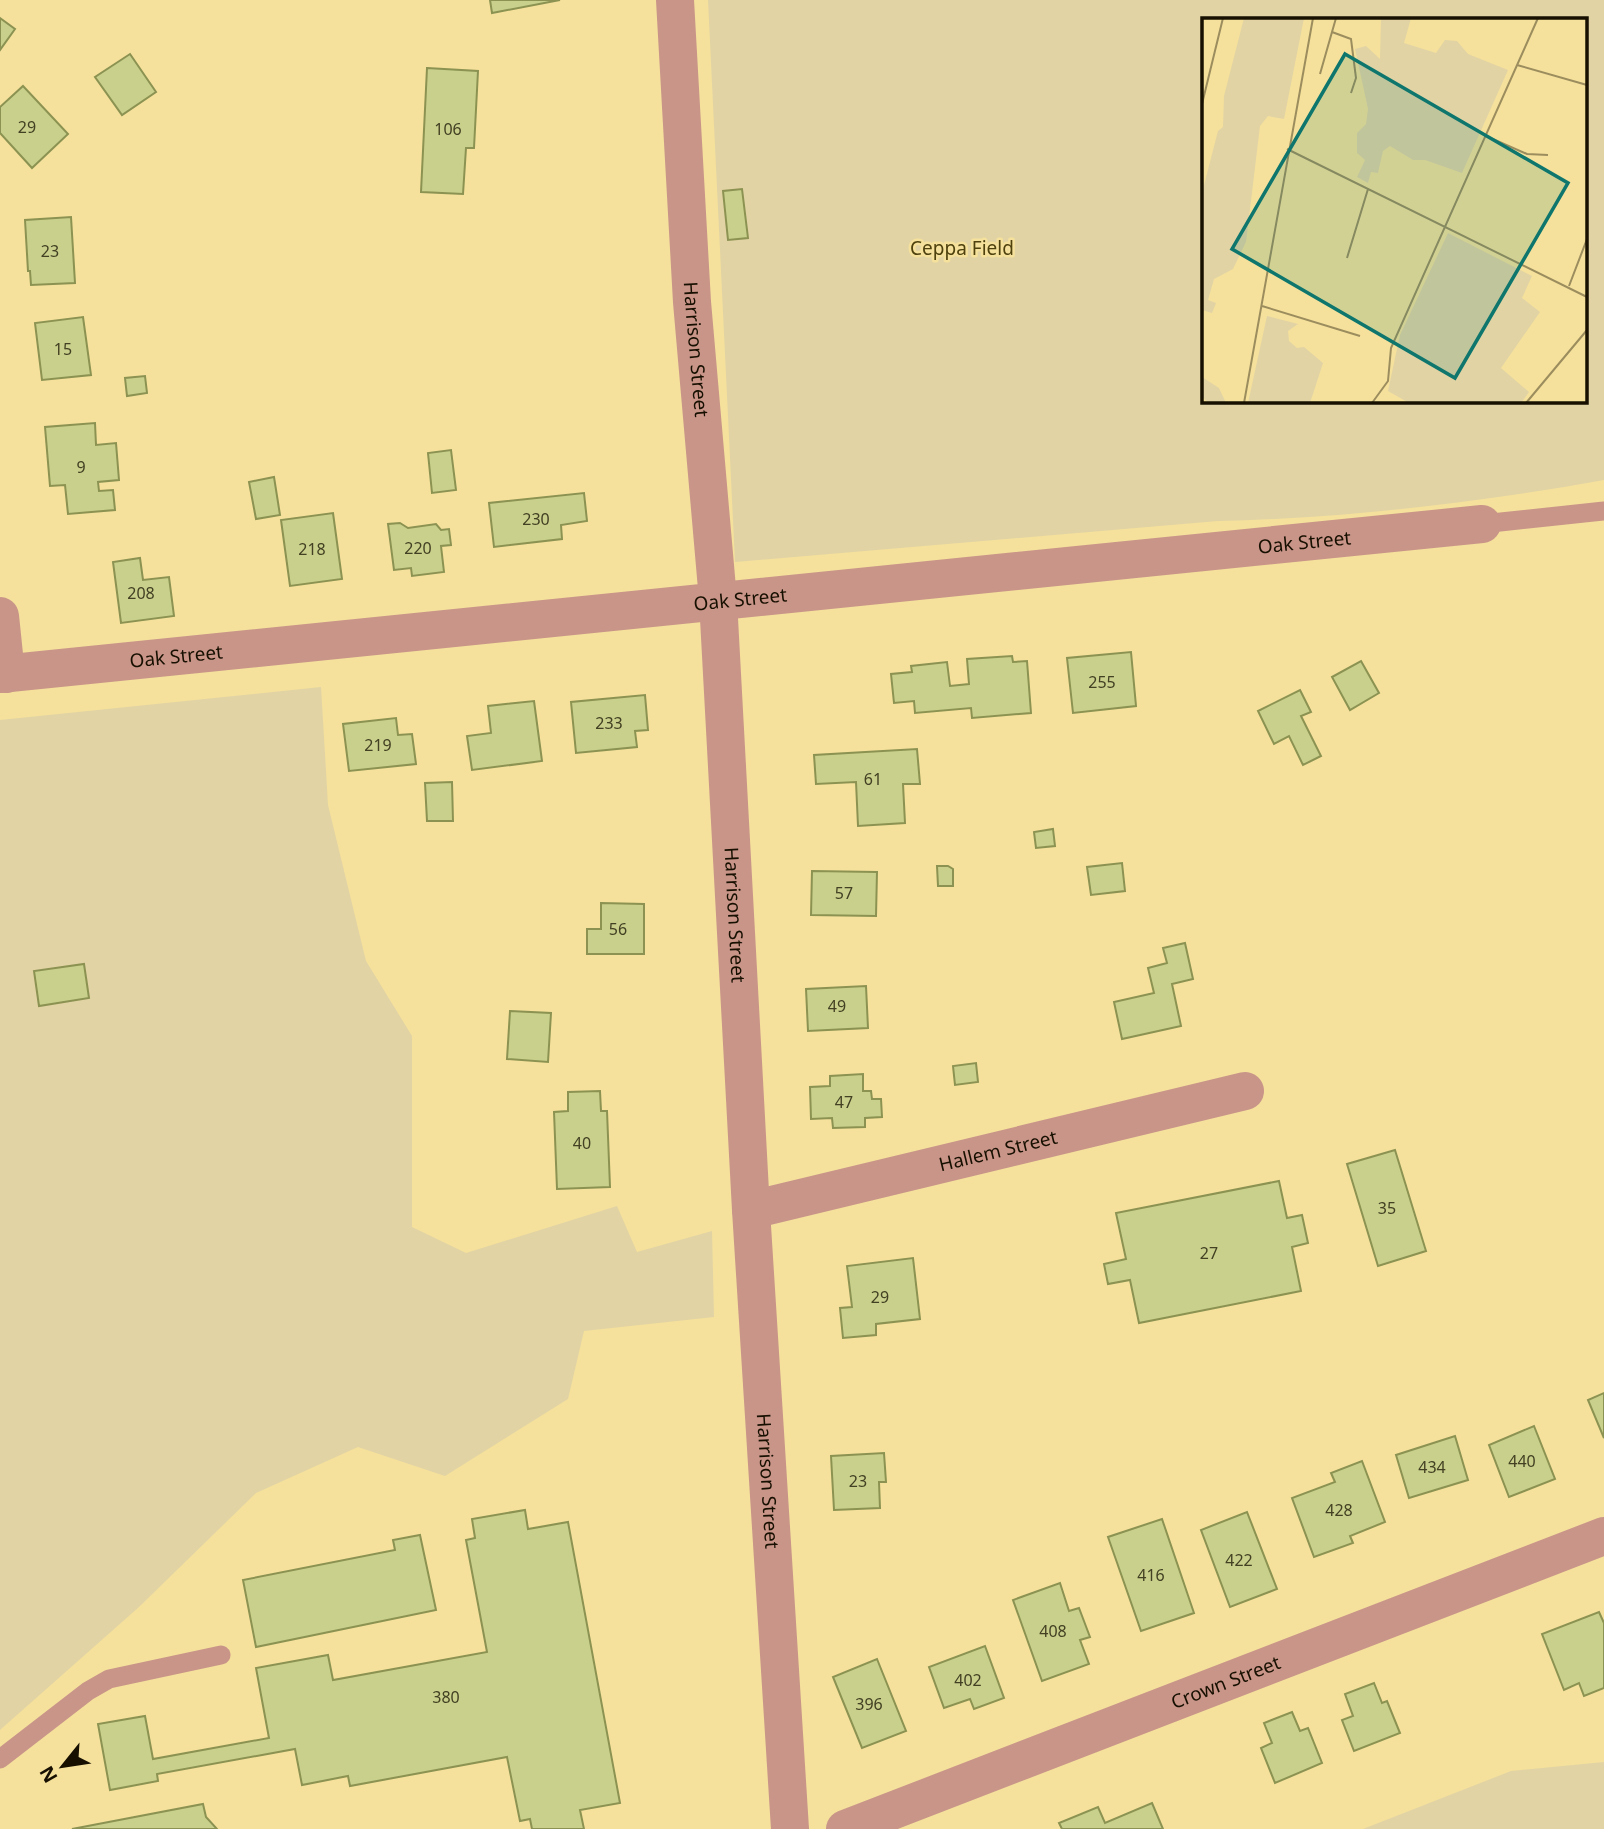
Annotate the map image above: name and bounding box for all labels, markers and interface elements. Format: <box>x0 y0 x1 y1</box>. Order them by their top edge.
inset map <box>1202 18 1586 402</box>
house number: 29 <box>18 116 36 138</box>
house number: 106 <box>434 118 462 140</box>
park label: Ceppa Field <box>910 235 1014 261</box>
house number: 23 <box>41 240 59 262</box>
street label: Harrison Street <box>678 281 715 418</box>
house number: 15 <box>54 338 72 360</box>
house number: 9 <box>76 456 86 478</box>
house number: 230 <box>522 508 550 530</box>
street label: Oak Street <box>1256 524 1352 560</box>
house number: 220 <box>404 537 432 559</box>
house number: 218 <box>298 538 326 560</box>
street label: Oak Street <box>692 581 788 617</box>
house number: 208 <box>127 582 155 604</box>
street label: Oak Street <box>128 639 224 674</box>
house number: 255 <box>1088 671 1116 693</box>
house number: 233 <box>595 712 623 734</box>
house number: 219 <box>364 734 392 756</box>
house number: 61 <box>864 768 882 790</box>
street label: Harrison Street <box>718 846 752 984</box>
house number: 57 <box>835 882 853 904</box>
house number: 56 <box>609 918 627 940</box>
house number: 49 <box>828 995 846 1017</box>
house number: 47 <box>835 1091 853 1113</box>
street label: Hallem Street <box>936 1124 1060 1177</box>
house number: 40 <box>573 1132 591 1154</box>
house number: 35 <box>1378 1197 1396 1219</box>
house number: 27 <box>1200 1242 1218 1264</box>
house number: 29 <box>871 1286 889 1308</box>
street label: Harrison Street <box>751 1412 785 1550</box>
house number: 440 <box>1508 1450 1536 1472</box>
house number: 434 <box>1418 1456 1446 1478</box>
house number: 23 <box>849 1470 867 1492</box>
house number: 428 <box>1325 1499 1353 1521</box>
house number: 422 <box>1225 1549 1253 1571</box>
house number: 416 <box>1137 1564 1165 1586</box>
house number: 408 <box>1039 1620 1067 1642</box>
street label: Crown Street <box>1167 1649 1284 1715</box>
house number: 402 <box>954 1669 982 1691</box>
house number: 380 <box>432 1686 460 1708</box>
house number: 396 <box>855 1693 883 1715</box>
north arrow <box>28 1731 98 1801</box>
text: N <box>33 1761 63 1788</box>

